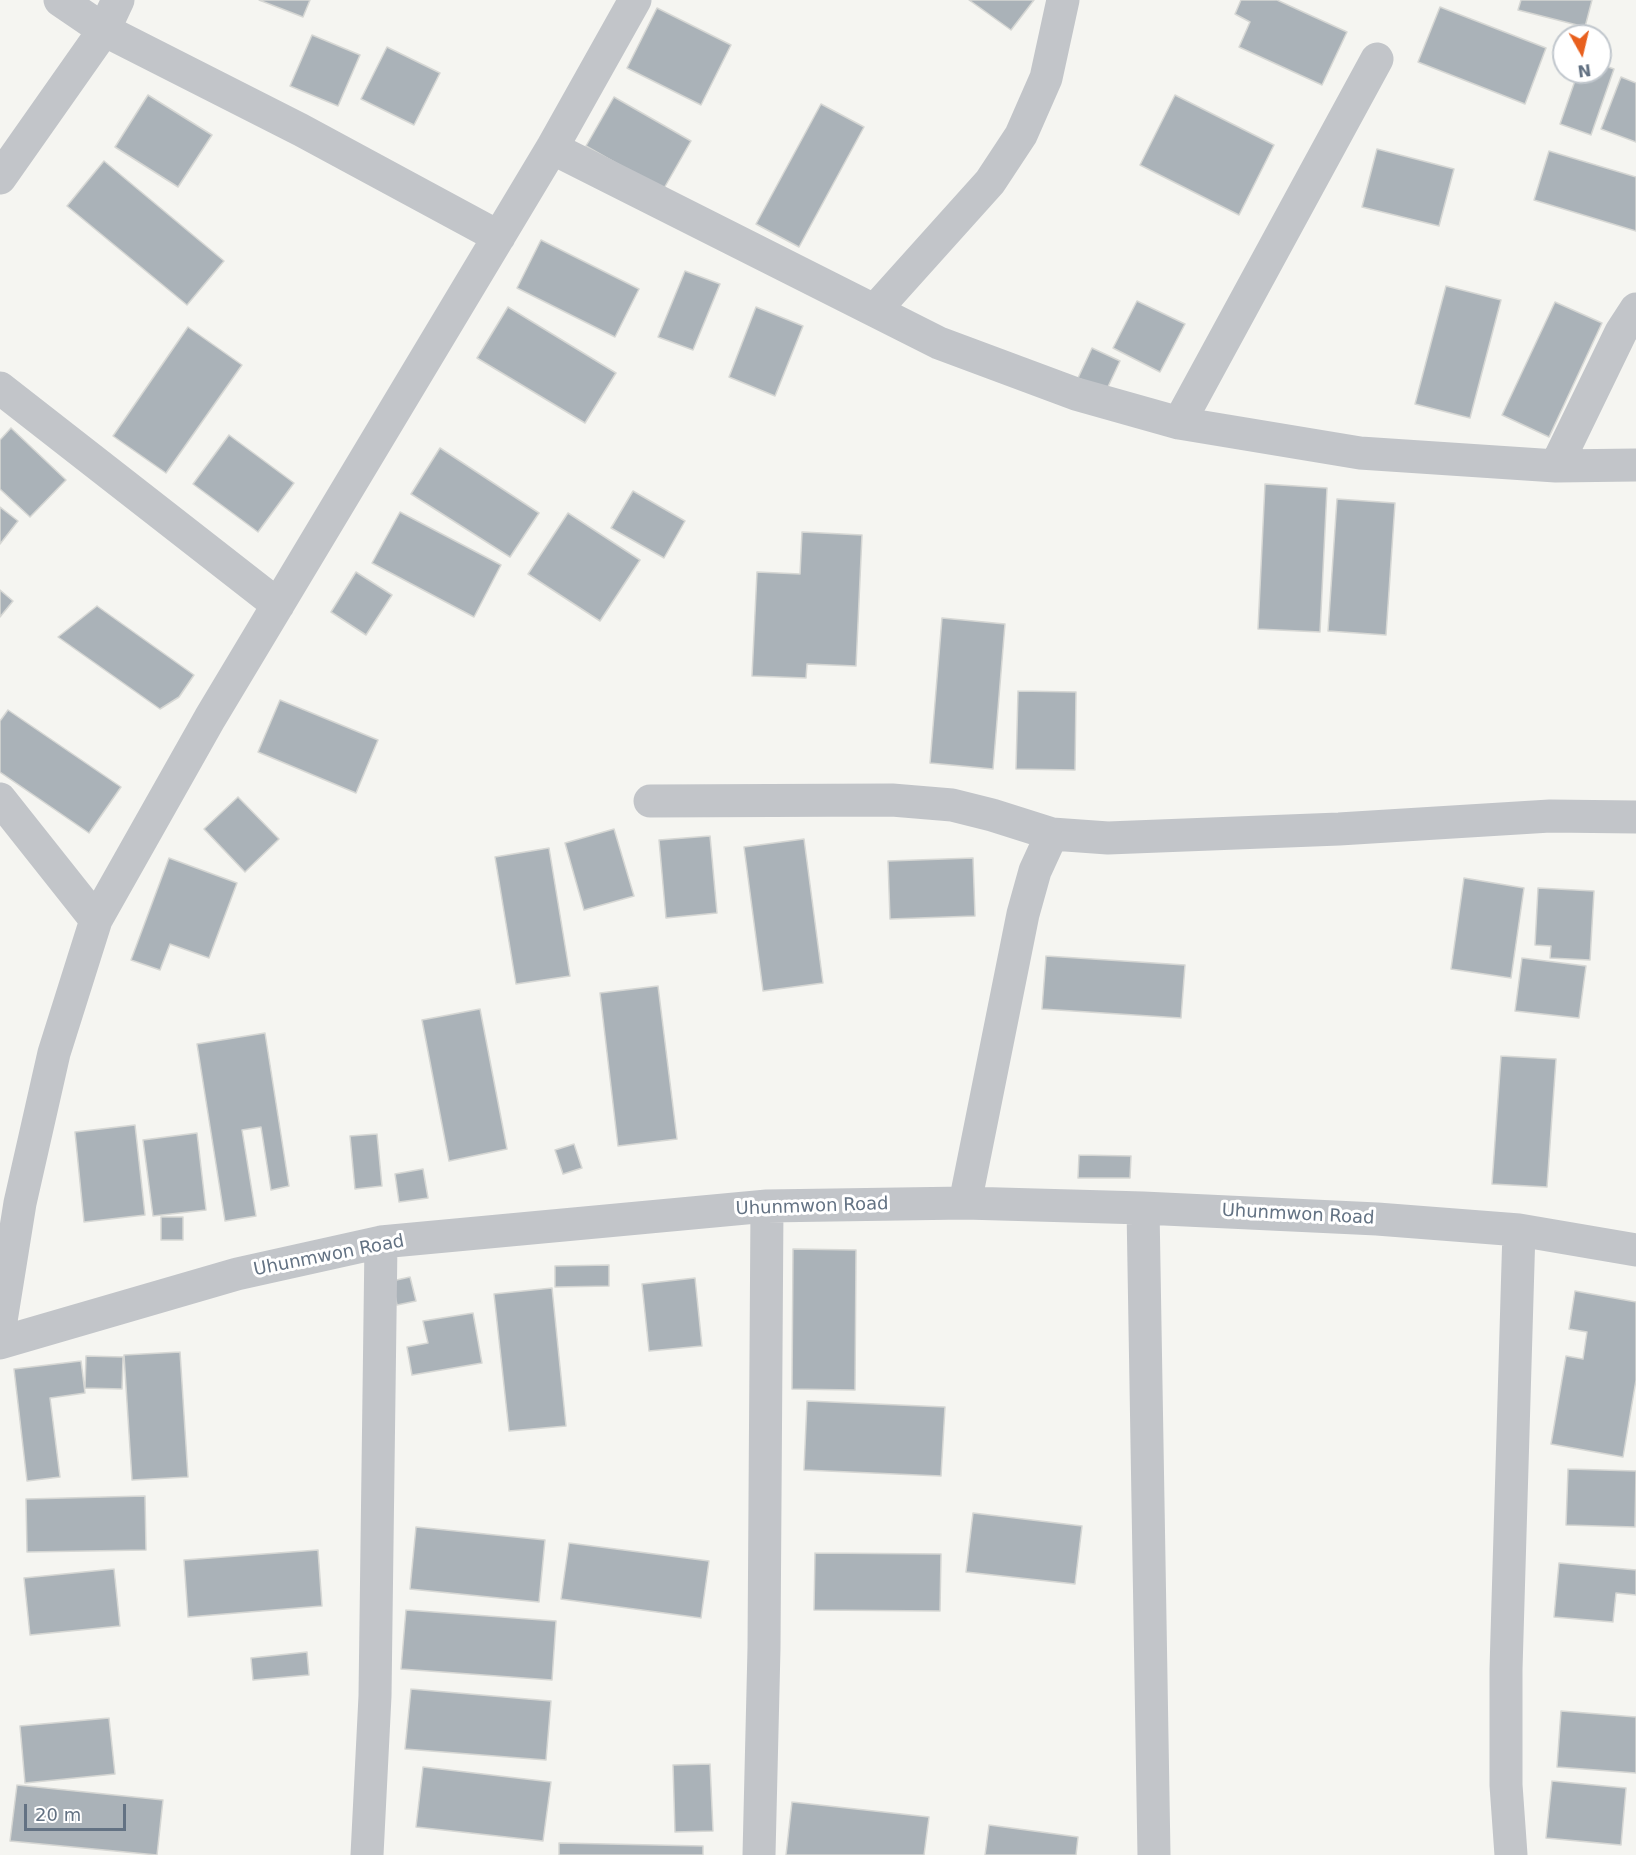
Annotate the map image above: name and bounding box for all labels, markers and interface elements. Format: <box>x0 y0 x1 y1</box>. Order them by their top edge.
north arrow <box>1552 24 1612 84</box>
text: N <box>1576 60 1592 81</box>
street label: Uhunmwon Road <box>735 1194 889 1220</box>
street label: Uhunmwon Road <box>1221 1200 1375 1230</box>
street label: Uhunmwon Road <box>252 1231 406 1281</box>
scale bar <box>27 1792 129 1830</box>
text: 20 m <box>35 1804 81 1825</box>

